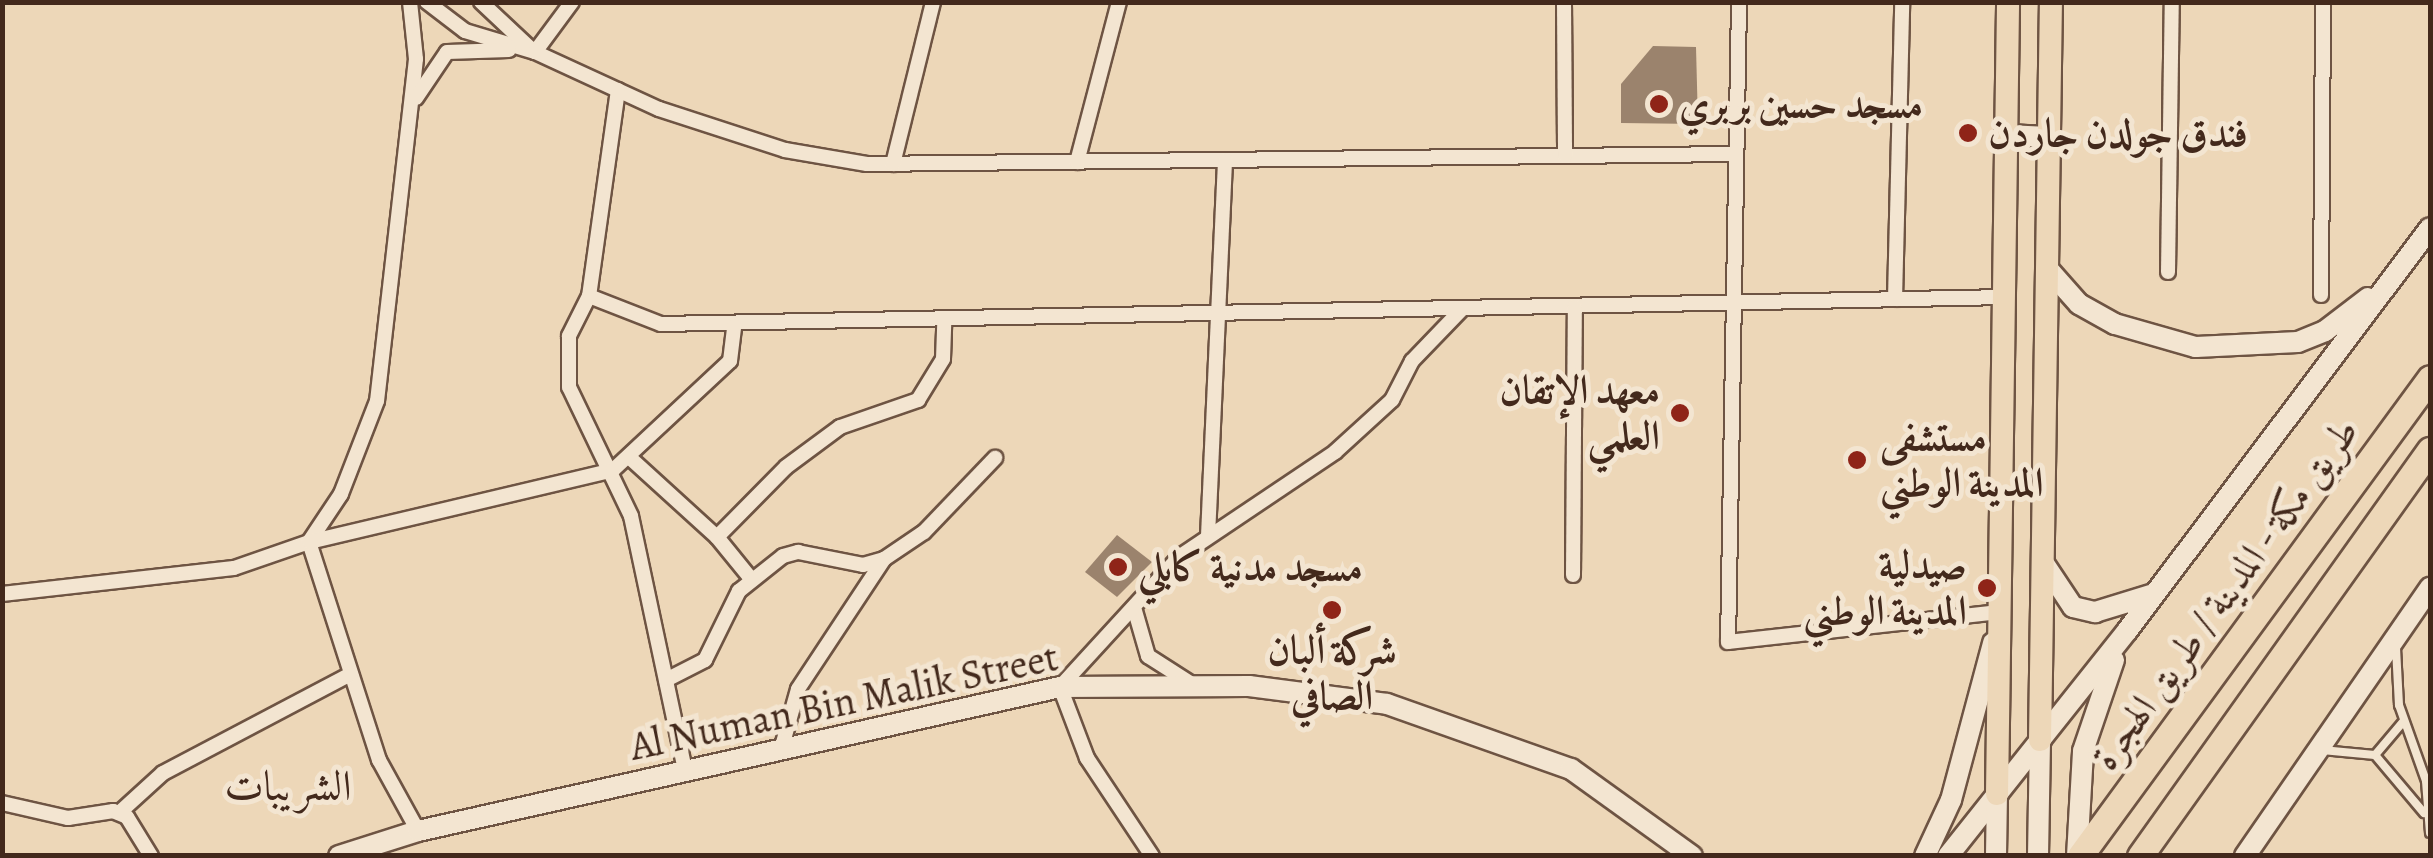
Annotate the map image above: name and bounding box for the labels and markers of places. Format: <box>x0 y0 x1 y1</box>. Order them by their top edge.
place label: مسجد حسين بربري <box>1679 80 1923 128</box>
marker: مسجد حسين بربري <box>1648 93 1670 115</box>
place label: فندق جولدن جاردن <box>1988 109 2248 157</box>
marker: فندق جولدن جاردن <box>1957 122 1979 144</box>
place label: معهد الإتقان العلمي <box>1499 366 1660 460</box>
marker: معهد الإتقان العلمي <box>1669 402 1691 424</box>
place label: مستشفى المدينة الوطني <box>1880 413 2044 507</box>
marker: مستشفى المدينة الوطني <box>1844 447 1870 473</box>
place label: صيدلية المدينة الوطني <box>1803 541 1967 635</box>
place label: مسجد مدنية كابلي <box>1138 543 1363 591</box>
marker: مسجد مدنية كابلي <box>1107 556 1129 578</box>
marker: صيدلية المدينة الوطني <box>1976 577 1998 599</box>
marker: شركة ألبان الصافي <box>1321 599 1343 621</box>
place label: شركة ألبان الصافي <box>1267 626 1397 720</box>

